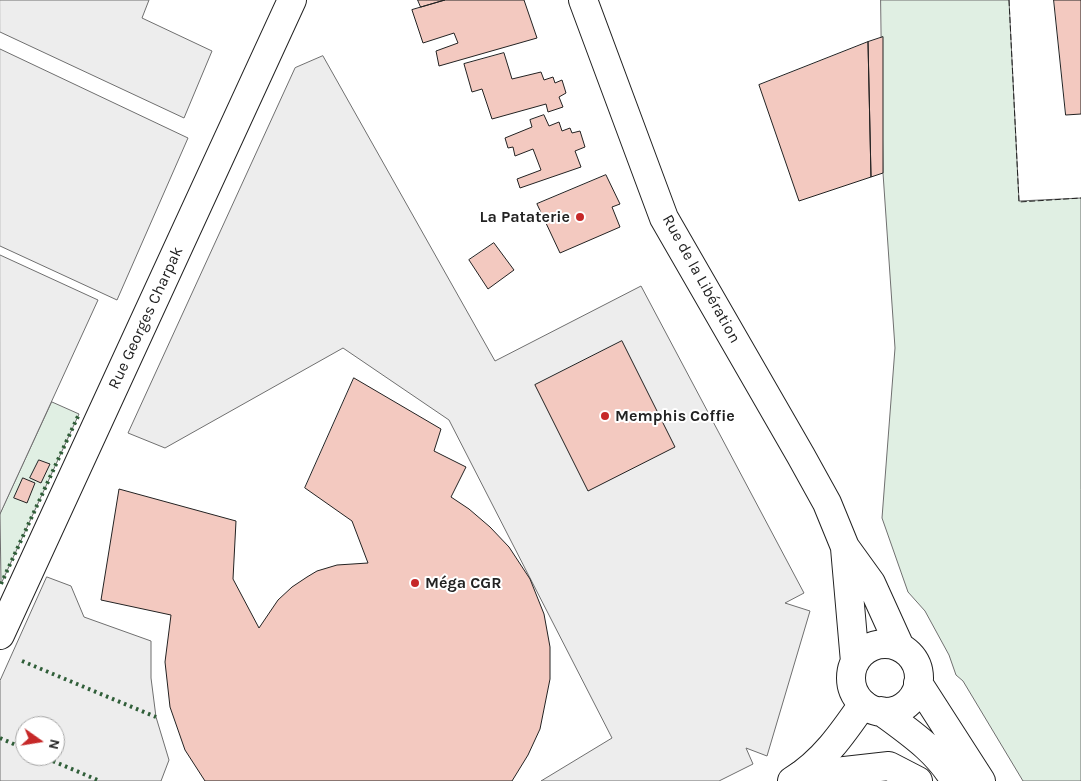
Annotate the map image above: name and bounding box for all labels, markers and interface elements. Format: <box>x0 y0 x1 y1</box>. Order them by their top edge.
place label: La Pataterie <box>480 207 570 227</box>
marker: La Pataterie <box>574 211 586 223</box>
street label: Rue de la Libération <box>658 211 744 347</box>
street label: Rue Georges Charpak <box>105 244 187 392</box>
place label: Memphis Coffie <box>615 406 735 426</box>
marker: Memphis Coffie <box>599 410 611 422</box>
place label: Méga CGR <box>425 573 501 593</box>
marker: Méga CGR <box>409 577 421 589</box>
north arrow <box>15 716 65 766</box>
text: N <box>45 737 64 751</box>

